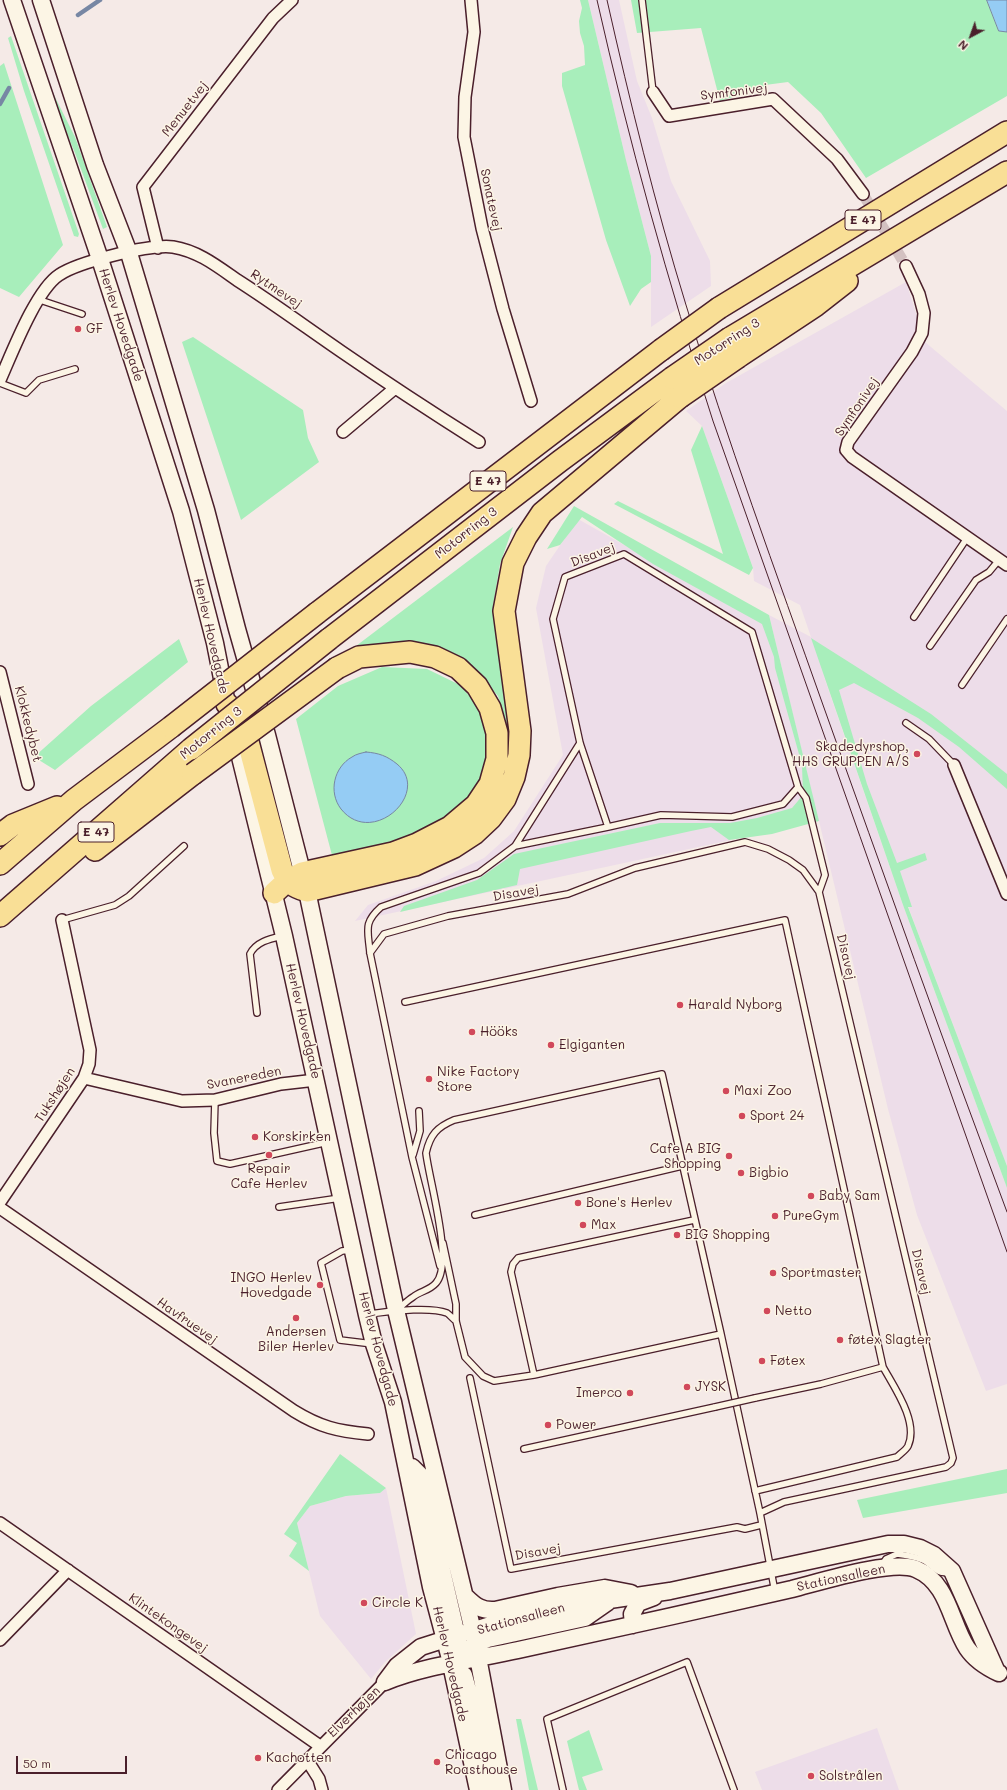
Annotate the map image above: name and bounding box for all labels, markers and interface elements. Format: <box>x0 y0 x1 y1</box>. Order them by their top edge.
north arrow <box>951 16 991 56</box>
text: N <box>955 37 971 54</box>
street label: Menuetvej <box>159 78 211 140</box>
street label: Symfonivej <box>699 80 769 104</box>
street label: Sonatevej <box>477 167 505 233</box>
road number: E 47 <box>845 210 881 230</box>
street label: Herlev Hovedgade <box>95 266 147 384</box>
street label: Rytmevej <box>247 266 305 312</box>
street label: Motorring 3 <box>691 315 763 369</box>
place label: GF <box>86 321 103 337</box>
marker: GF <box>73 324 83 334</box>
street label: Symfonivej <box>832 375 882 439</box>
road number: E 47 <box>470 471 506 491</box>
street label: Motorring 3 <box>432 504 500 562</box>
street label: Disavej <box>568 539 618 571</box>
street label: Herlev Hovedgade <box>190 577 232 695</box>
street label: Klokkedybet <box>11 684 45 764</box>
street label: Motorring 3 <box>177 703 245 763</box>
place label: Skadedyrshop, HHS GRUPPEN A/S <box>792 739 909 770</box>
marker: Skadedyrshop, HHS GRUPPEN A/S <box>912 749 922 759</box>
road number: E 47 <box>78 822 114 842</box>
street label: Disavej <box>492 881 540 905</box>
street label: Disavej <box>833 933 859 981</box>
street label: Herlev Hovedgade <box>282 962 324 1080</box>
place label: Harald Nyborg <box>688 997 782 1013</box>
marker: Harald Nyborg <box>675 1000 685 1010</box>
place label: Hööks <box>480 1024 518 1040</box>
marker: Hööks <box>467 1027 477 1037</box>
place label: Elgiganten <box>559 1037 625 1053</box>
marker: Elgiganten <box>546 1040 556 1050</box>
street label: Svanereden <box>205 1063 283 1093</box>
place label: Nike Factory Store <box>437 1064 519 1095</box>
street label: Tukshøjen <box>31 1065 79 1125</box>
marker: Nike Factory Store <box>424 1074 434 1084</box>
place label: Maxi Zoo <box>734 1083 791 1099</box>
marker: Maxi Zoo <box>721 1086 731 1096</box>
place label: Sport 24 <box>750 1108 804 1124</box>
marker: Sport 24 <box>737 1111 747 1121</box>
place label: Korskirken <box>263 1129 331 1145</box>
marker: Korskirken <box>250 1132 260 1142</box>
place label: Cafe A BIG Shopping <box>650 1141 721 1172</box>
marker: Repair Cafe Herlev <box>264 1150 274 1160</box>
marker: Cafe A BIG Shopping <box>724 1151 734 1161</box>
place label: Repair Cafe Herlev <box>231 1161 307 1192</box>
place label: Bigbio <box>749 1165 789 1181</box>
marker: Bigbio <box>736 1168 746 1178</box>
place label: Baby Sam <box>819 1188 880 1204</box>
marker: Baby Sam <box>806 1191 816 1201</box>
place label: Bone's Herlev <box>586 1195 672 1211</box>
marker: Bone's Herlev <box>573 1198 583 1208</box>
place label: PureGym <box>783 1208 839 1224</box>
marker: PureGym <box>770 1211 780 1221</box>
place label: Max <box>591 1217 616 1233</box>
marker: Max <box>578 1220 588 1230</box>
place label: BIG Shopping <box>685 1227 770 1243</box>
marker: BIG Shopping <box>672 1230 682 1240</box>
street label: Disavej <box>908 1248 934 1296</box>
place label: Sportmaster <box>781 1265 861 1281</box>
marker: Sportmaster <box>768 1268 778 1278</box>
place label: INGO Herlev Hovedgade <box>231 1270 312 1301</box>
marker: INGO Herlev Hovedgade <box>315 1280 325 1290</box>
street label: Herlev Hovedgade <box>355 1290 401 1408</box>
street label: Havfruevej <box>154 1294 220 1348</box>
place label: Netto <box>775 1303 812 1319</box>
marker: Netto <box>762 1306 772 1316</box>
marker: Andersen Biler Herlev <box>291 1313 301 1323</box>
place label: Andersen Biler Herlev <box>258 1324 334 1355</box>
place label: føtex Slagter <box>848 1332 931 1348</box>
marker: føtex Slagter <box>835 1335 845 1345</box>
place label: Føtex <box>770 1353 805 1369</box>
marker: Føtex <box>757 1356 767 1366</box>
place label: JYSK <box>695 1379 726 1395</box>
marker: JYSK <box>682 1382 692 1392</box>
place label: Imerco <box>576 1385 622 1401</box>
marker: Imerco <box>625 1388 635 1398</box>
place label: Power <box>556 1417 596 1433</box>
marker: Power <box>543 1420 553 1430</box>
street label: Disavej <box>514 1540 562 1564</box>
street label: Stationsalleen <box>795 1561 887 1595</box>
street label: Klintekongevej <box>126 1590 210 1656</box>
place label: Circle K <box>372 1595 423 1611</box>
marker: Circle K <box>359 1598 369 1608</box>
street label: Stationsalleen <box>476 1600 566 1638</box>
street label: Herlev Hovedgade <box>429 1605 471 1723</box>
street label: Elverhøjen <box>325 1683 383 1741</box>
place label: Chicago Roasthouse <box>445 1747 518 1778</box>
scale bar <box>18 1748 129 1774</box>
place label: Kachotten <box>266 1750 331 1766</box>
marker: Kachotten <box>253 1753 263 1763</box>
text: 50 m <box>23 1755 51 1771</box>
marker: Chicago Roasthouse <box>432 1757 442 1767</box>
place label: Solstrålen <box>819 1768 882 1784</box>
marker: Solstrålen <box>806 1771 816 1781</box>

